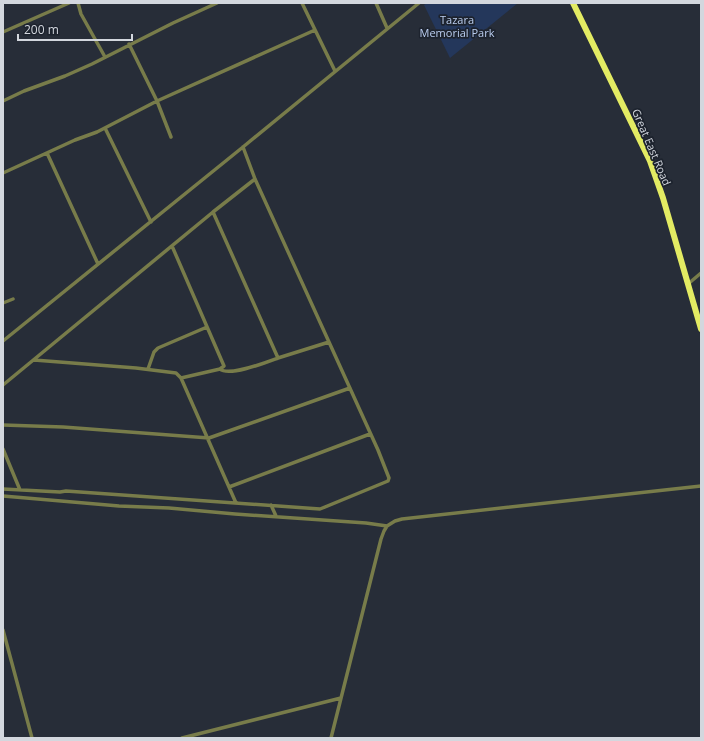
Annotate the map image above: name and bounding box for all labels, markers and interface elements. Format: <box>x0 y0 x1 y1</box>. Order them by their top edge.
park label: Tazara Memorial Park <box>420 12 495 40</box>
scale bar <box>18 16 132 42</box>
text: 200 m <box>24 21 59 38</box>
street label: Great East Road <box>629 106 675 188</box>

